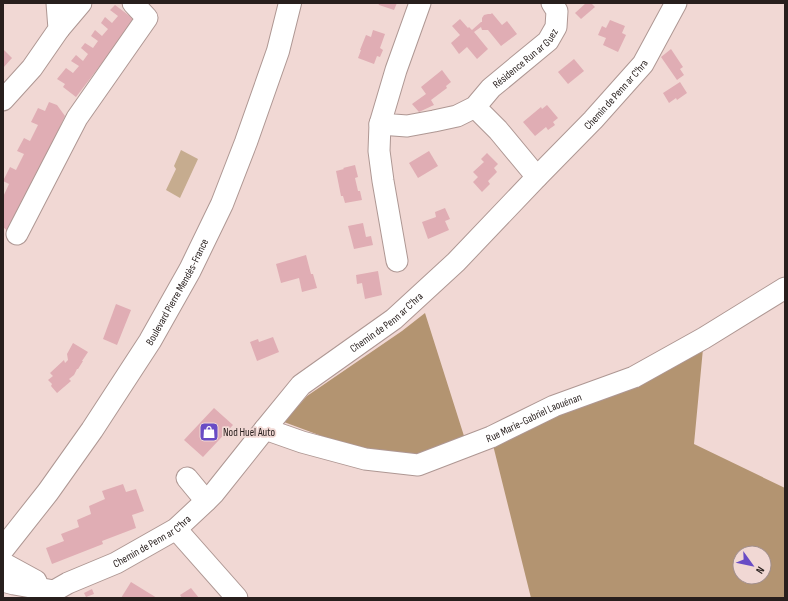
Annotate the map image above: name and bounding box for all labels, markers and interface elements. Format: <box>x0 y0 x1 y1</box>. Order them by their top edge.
street label: Résidence Run ar Guez <box>490 26 561 91</box>
street label: Chemin de Penn ar C'hra <box>581 58 651 132</box>
street label: Boulevard Pierre Mendès-France <box>143 237 211 348</box>
street label: Chemin de Penn ar C'hra <box>347 290 426 355</box>
street label: Rue Marie-Gabriel Laouénan <box>484 390 584 445</box>
shop icon: Nod Huel Auto <box>198 421 220 443</box>
place label: Nod Huel Auto <box>223 426 275 439</box>
street label: Chemin de Penn ar C'hra <box>111 513 194 571</box>
north arrow <box>732 545 772 585</box>
text: N <box>753 564 767 576</box>

